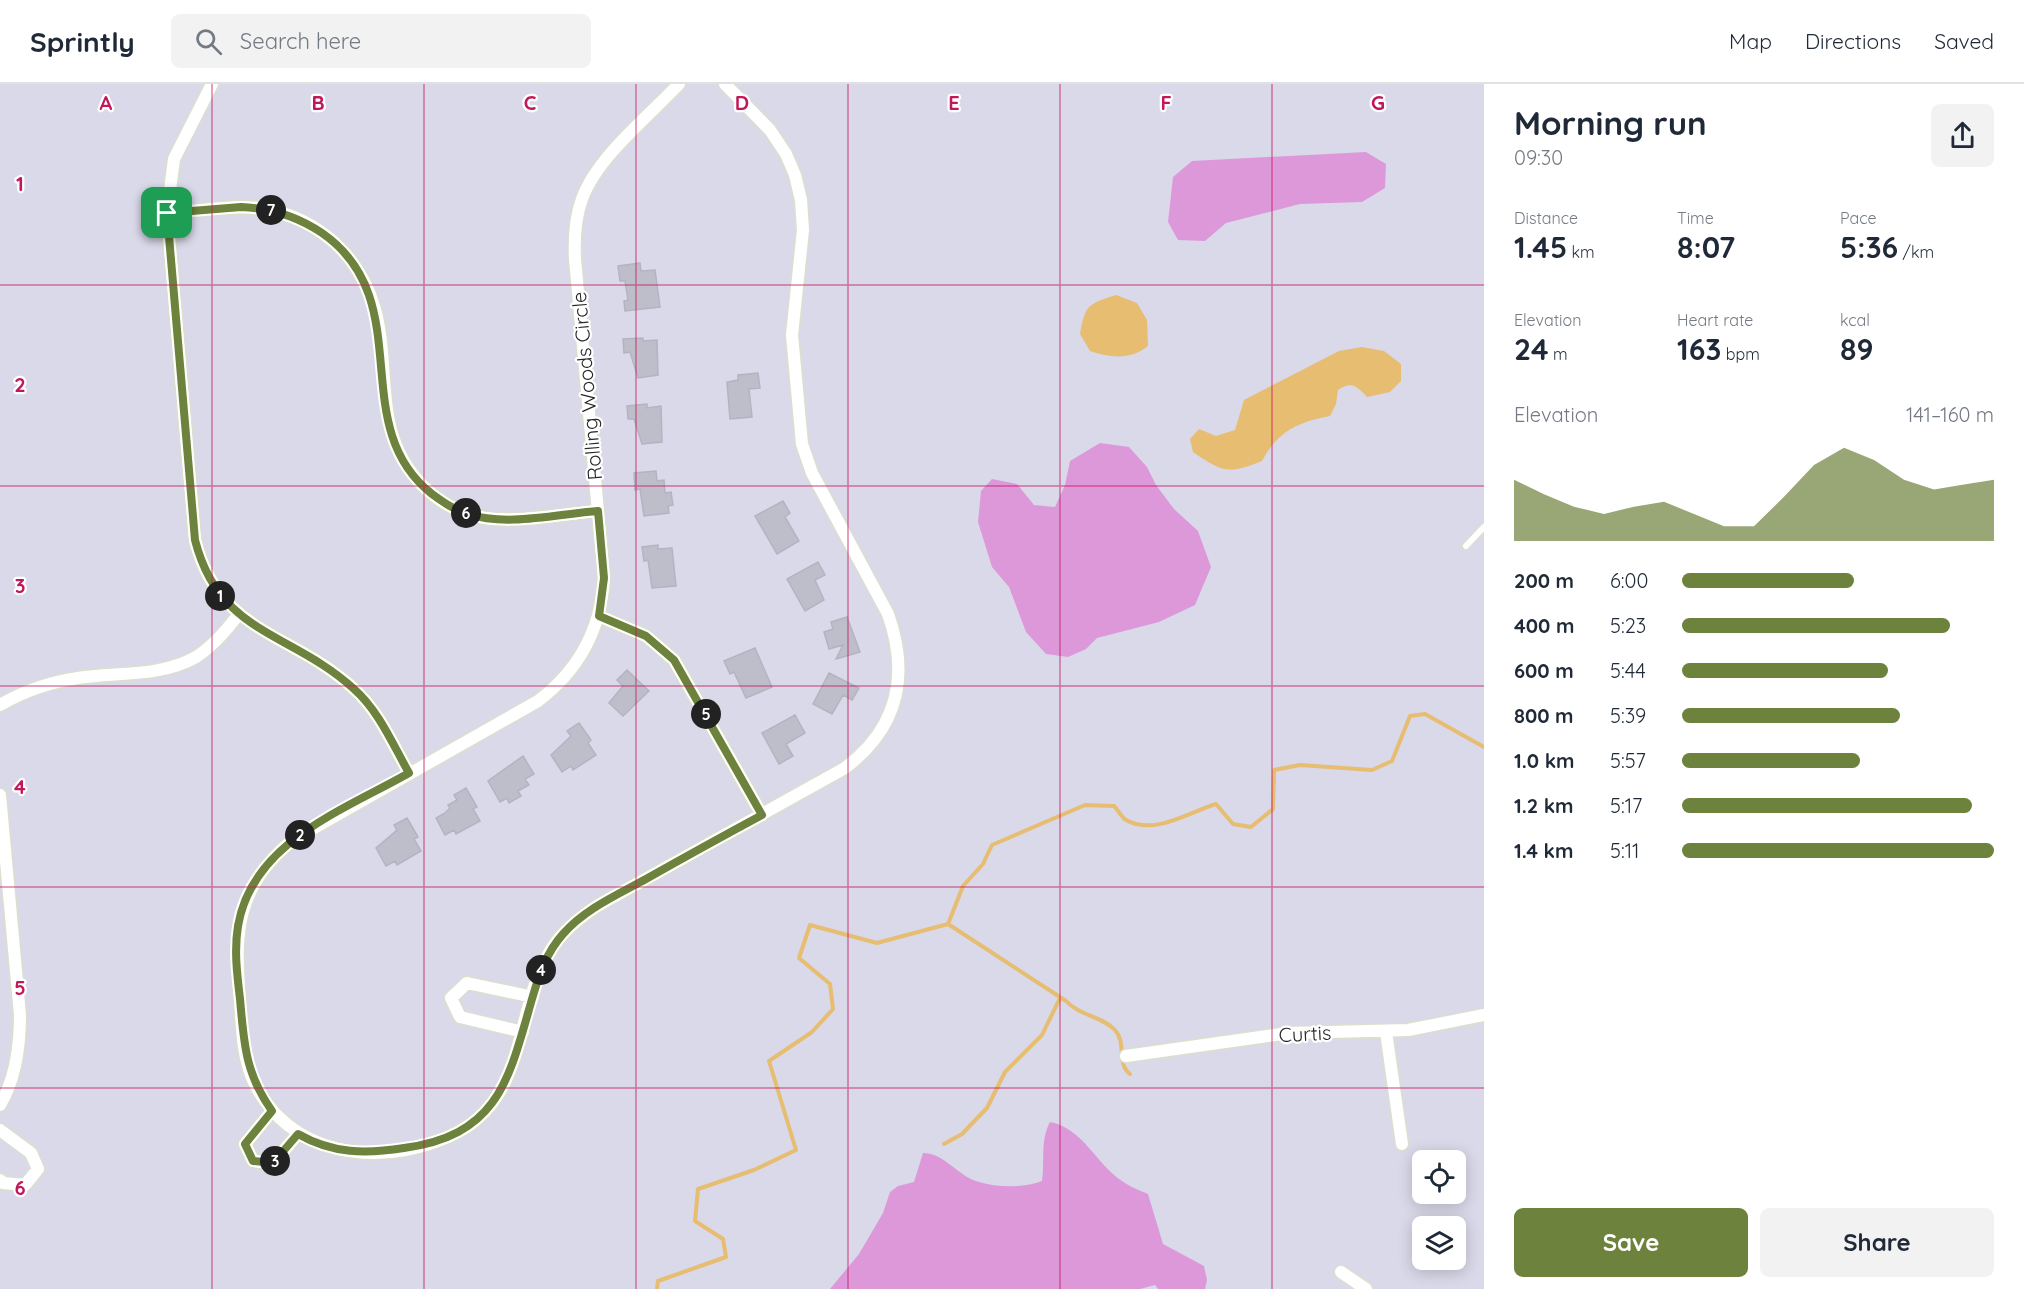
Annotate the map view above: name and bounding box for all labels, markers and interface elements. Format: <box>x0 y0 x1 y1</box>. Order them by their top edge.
search box <box>171 14 591 68</box>
text: Sprintly <box>30 24 135 59</box>
icon: search <box>192 25 225 58</box>
text: Search here <box>240 27 361 55</box>
text: Map <box>1729 28 1772 54</box>
text: Directions <box>1805 28 1901 54</box>
text: Saved <box>1934 28 1994 54</box>
text: A <box>100 90 113 115</box>
text: B <box>311 90 325 115</box>
text: C <box>524 90 537 115</box>
text: D <box>735 90 749 115</box>
text: E <box>948 90 960 115</box>
text: F <box>1160 90 1172 115</box>
text: G <box>1371 90 1385 115</box>
text: Morning run <box>1514 102 1707 143</box>
button: share <box>1931 104 1994 167</box>
text: 09:30 <box>1514 145 1563 170</box>
text: 1 <box>16 171 24 196</box>
pin <box>141 187 192 238</box>
pin: 7 <box>256 195 286 225</box>
icon: arrive <box>150 196 183 229</box>
text: 7 <box>267 200 275 220</box>
text: Distance <box>1514 208 1578 228</box>
text: Time <box>1677 208 1714 228</box>
text: Pace <box>1840 208 1876 228</box>
text: 1.45 <box>1514 228 1567 266</box>
text: 8:07 <box>1677 228 1735 266</box>
text: 5:36 <box>1840 228 1898 266</box>
text: km <box>1567 242 1595 262</box>
text: /km <box>1898 242 1934 262</box>
street label: Rolling Woods Circle <box>566 291 607 481</box>
text: Elevation <box>1514 310 1581 330</box>
text: Heart rate <box>1677 310 1753 330</box>
text: kcal <box>1840 310 1870 330</box>
text: 24 <box>1514 330 1549 368</box>
text: 163 <box>1677 330 1721 368</box>
text: 89 <box>1840 330 1873 368</box>
text: m <box>1549 344 1568 364</box>
text: bpm <box>1721 344 1760 364</box>
text: 2 <box>14 372 26 397</box>
text: Elevation <box>1514 402 1598 427</box>
text: 141–160 m <box>1906 402 1994 427</box>
pin: 6 <box>451 498 481 528</box>
text: 6 <box>462 503 470 523</box>
text: 200 m <box>1514 568 1574 593</box>
text: 6:00 <box>1610 568 1648 593</box>
text: 3 <box>15 573 25 598</box>
pin: 1 <box>205 581 235 611</box>
text: 1 <box>217 586 223 606</box>
text: 400 m <box>1514 613 1574 638</box>
text: 5:23 <box>1610 613 1646 638</box>
text: 600 m <box>1514 658 1574 683</box>
text: 5:44 <box>1610 658 1646 683</box>
pin: 5 <box>691 699 721 729</box>
text: 800 m <box>1514 703 1574 728</box>
text: 5:39 <box>1610 703 1646 728</box>
text: 5 <box>701 704 711 724</box>
text: 1.0 km <box>1514 748 1574 773</box>
text: 5:57 <box>1610 748 1646 773</box>
text: 4 <box>14 774 26 799</box>
text: 1.2 km <box>1514 793 1574 818</box>
text: 5:17 <box>1610 793 1642 818</box>
pin: 2 <box>285 820 315 850</box>
text: 2 <box>295 825 305 845</box>
text: 1.4 km <box>1514 838 1573 863</box>
text: 5:11 <box>1610 838 1639 863</box>
pin: 4 <box>526 955 556 985</box>
text: 4 <box>536 960 546 980</box>
text: 5 <box>14 975 26 1000</box>
street label: Curtis <box>1278 1020 1332 1047</box>
pin: 3 <box>260 1146 290 1176</box>
map controls <box>1412 1150 1466 1270</box>
button: locate <box>1412 1150 1466 1204</box>
text: 3 <box>271 1151 279 1171</box>
text: 6 <box>14 1175 26 1200</box>
button: Save <box>1514 1208 1748 1277</box>
button: Share <box>1760 1208 1994 1277</box>
button: layers <box>1412 1216 1466 1270</box>

